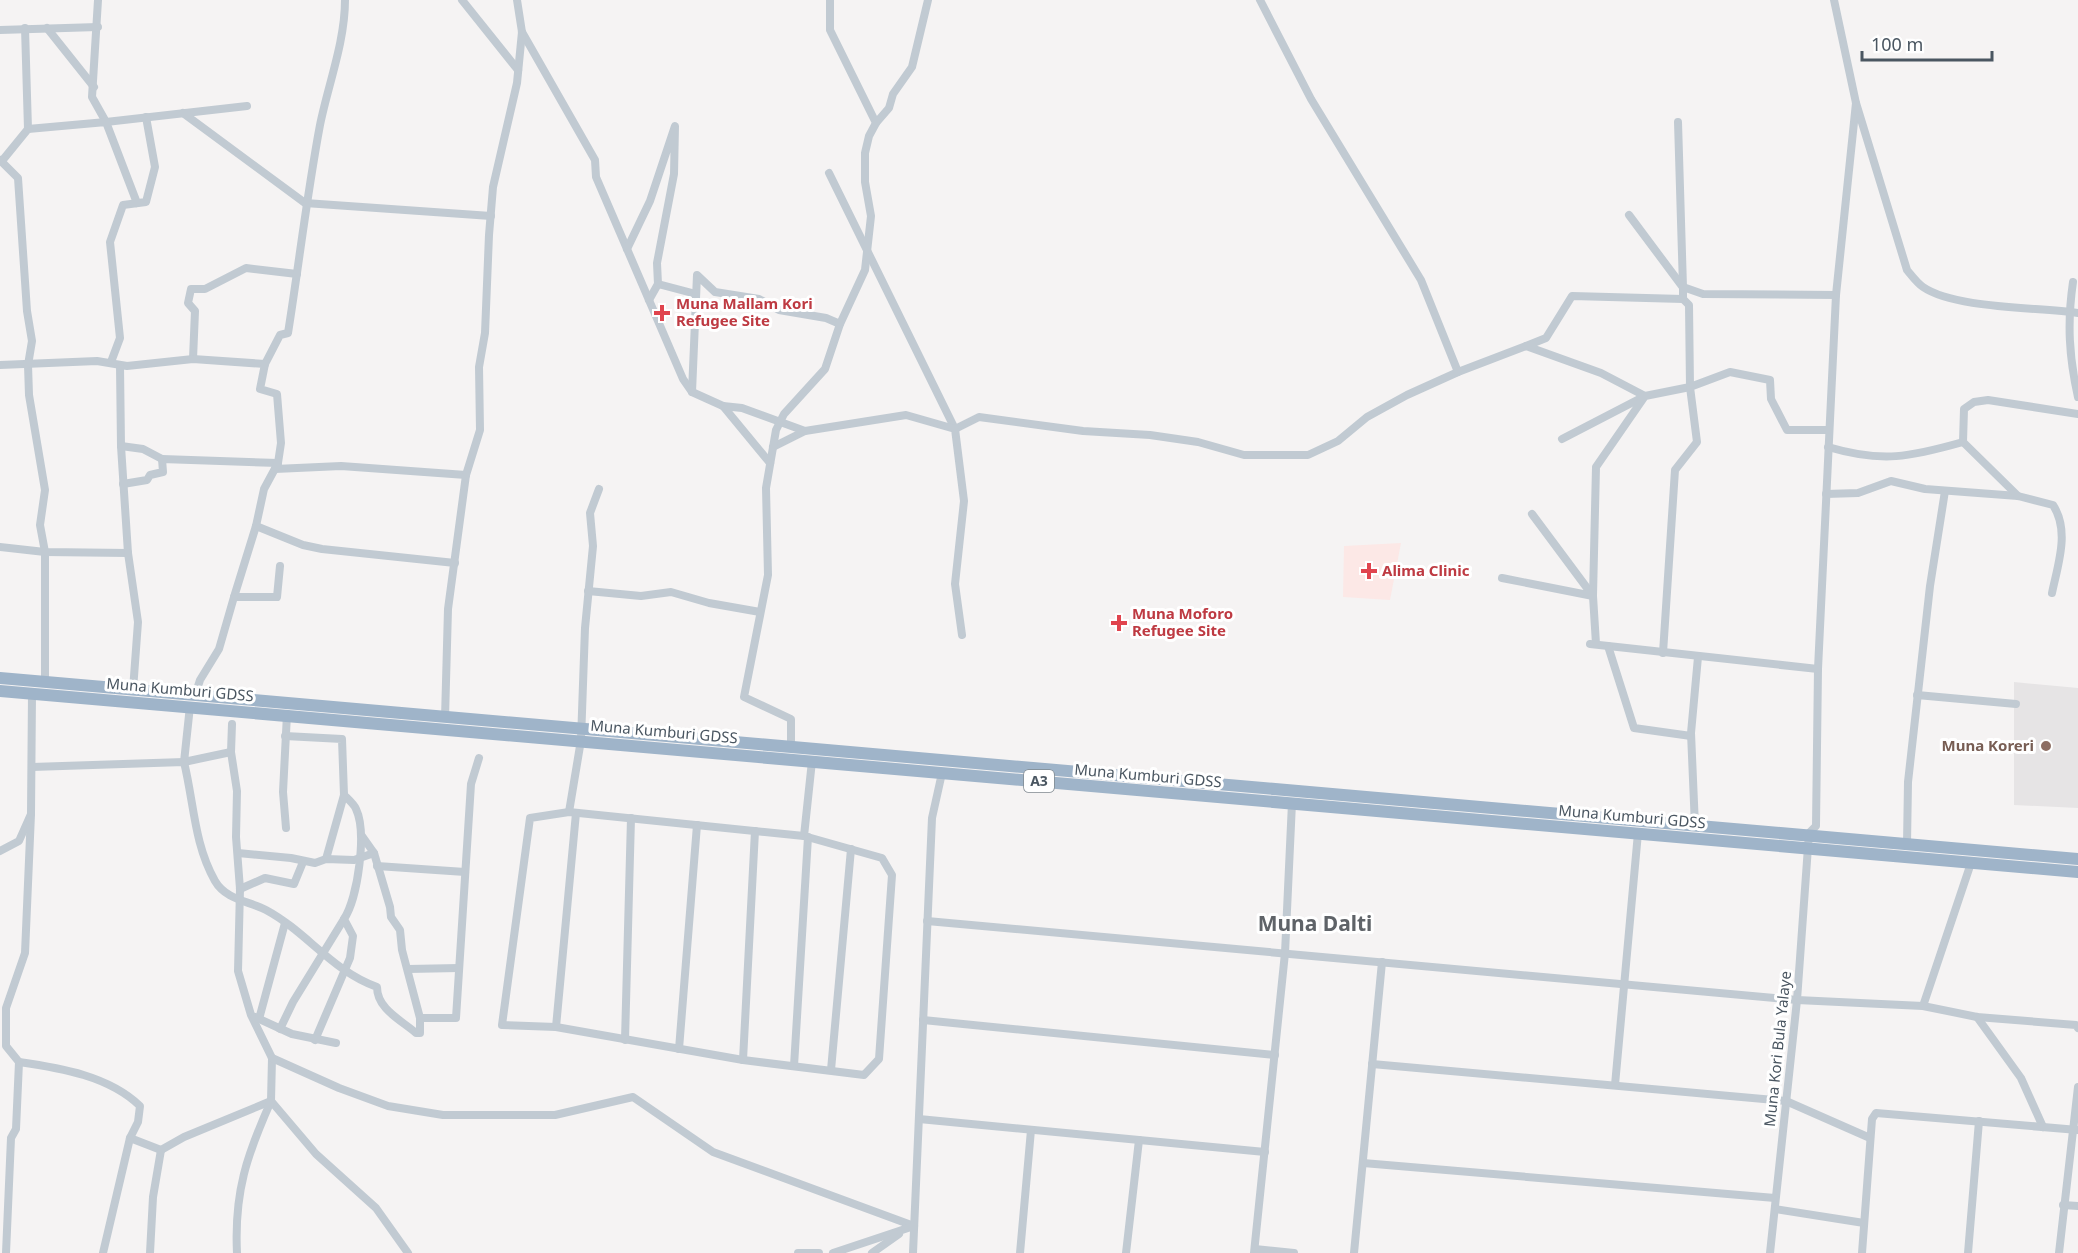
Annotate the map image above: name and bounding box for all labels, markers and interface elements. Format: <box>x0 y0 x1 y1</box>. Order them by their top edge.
scale bar <box>1862 24 1992 62</box>
text: 100 m <box>1871 32 1923 56</box>
place label: Muna Mallam Kori Refugee Site <box>676 293 813 330</box>
marker: Muna Mallam Kori Refugee Site <box>653 304 671 322</box>
place label: Alima Clinic <box>1382 560 1470 580</box>
marker: Alima Clinic <box>1360 562 1378 580</box>
place label: Muna Moforo Refugee Site <box>1132 603 1233 640</box>
marker: Muna Moforo Refugee Site <box>1110 614 1128 632</box>
street label: Muna Kumburi GDSS <box>106 673 255 705</box>
street label: Muna Kumburi GDSS <box>590 715 739 747</box>
place label: Muna Koreri <box>1942 735 2034 755</box>
marker: Muna Koreri <box>2039 739 2053 753</box>
street label: Muna Kumburi GDSS <box>1074 759 1223 791</box>
road number: A3 <box>1024 770 1054 792</box>
street label: Muna Kumburi GDSS <box>1558 800 1707 832</box>
district label: Muna Dalti <box>1258 909 1372 937</box>
street label: Muna Kori Bula Yalaye <box>1759 970 1795 1128</box>

